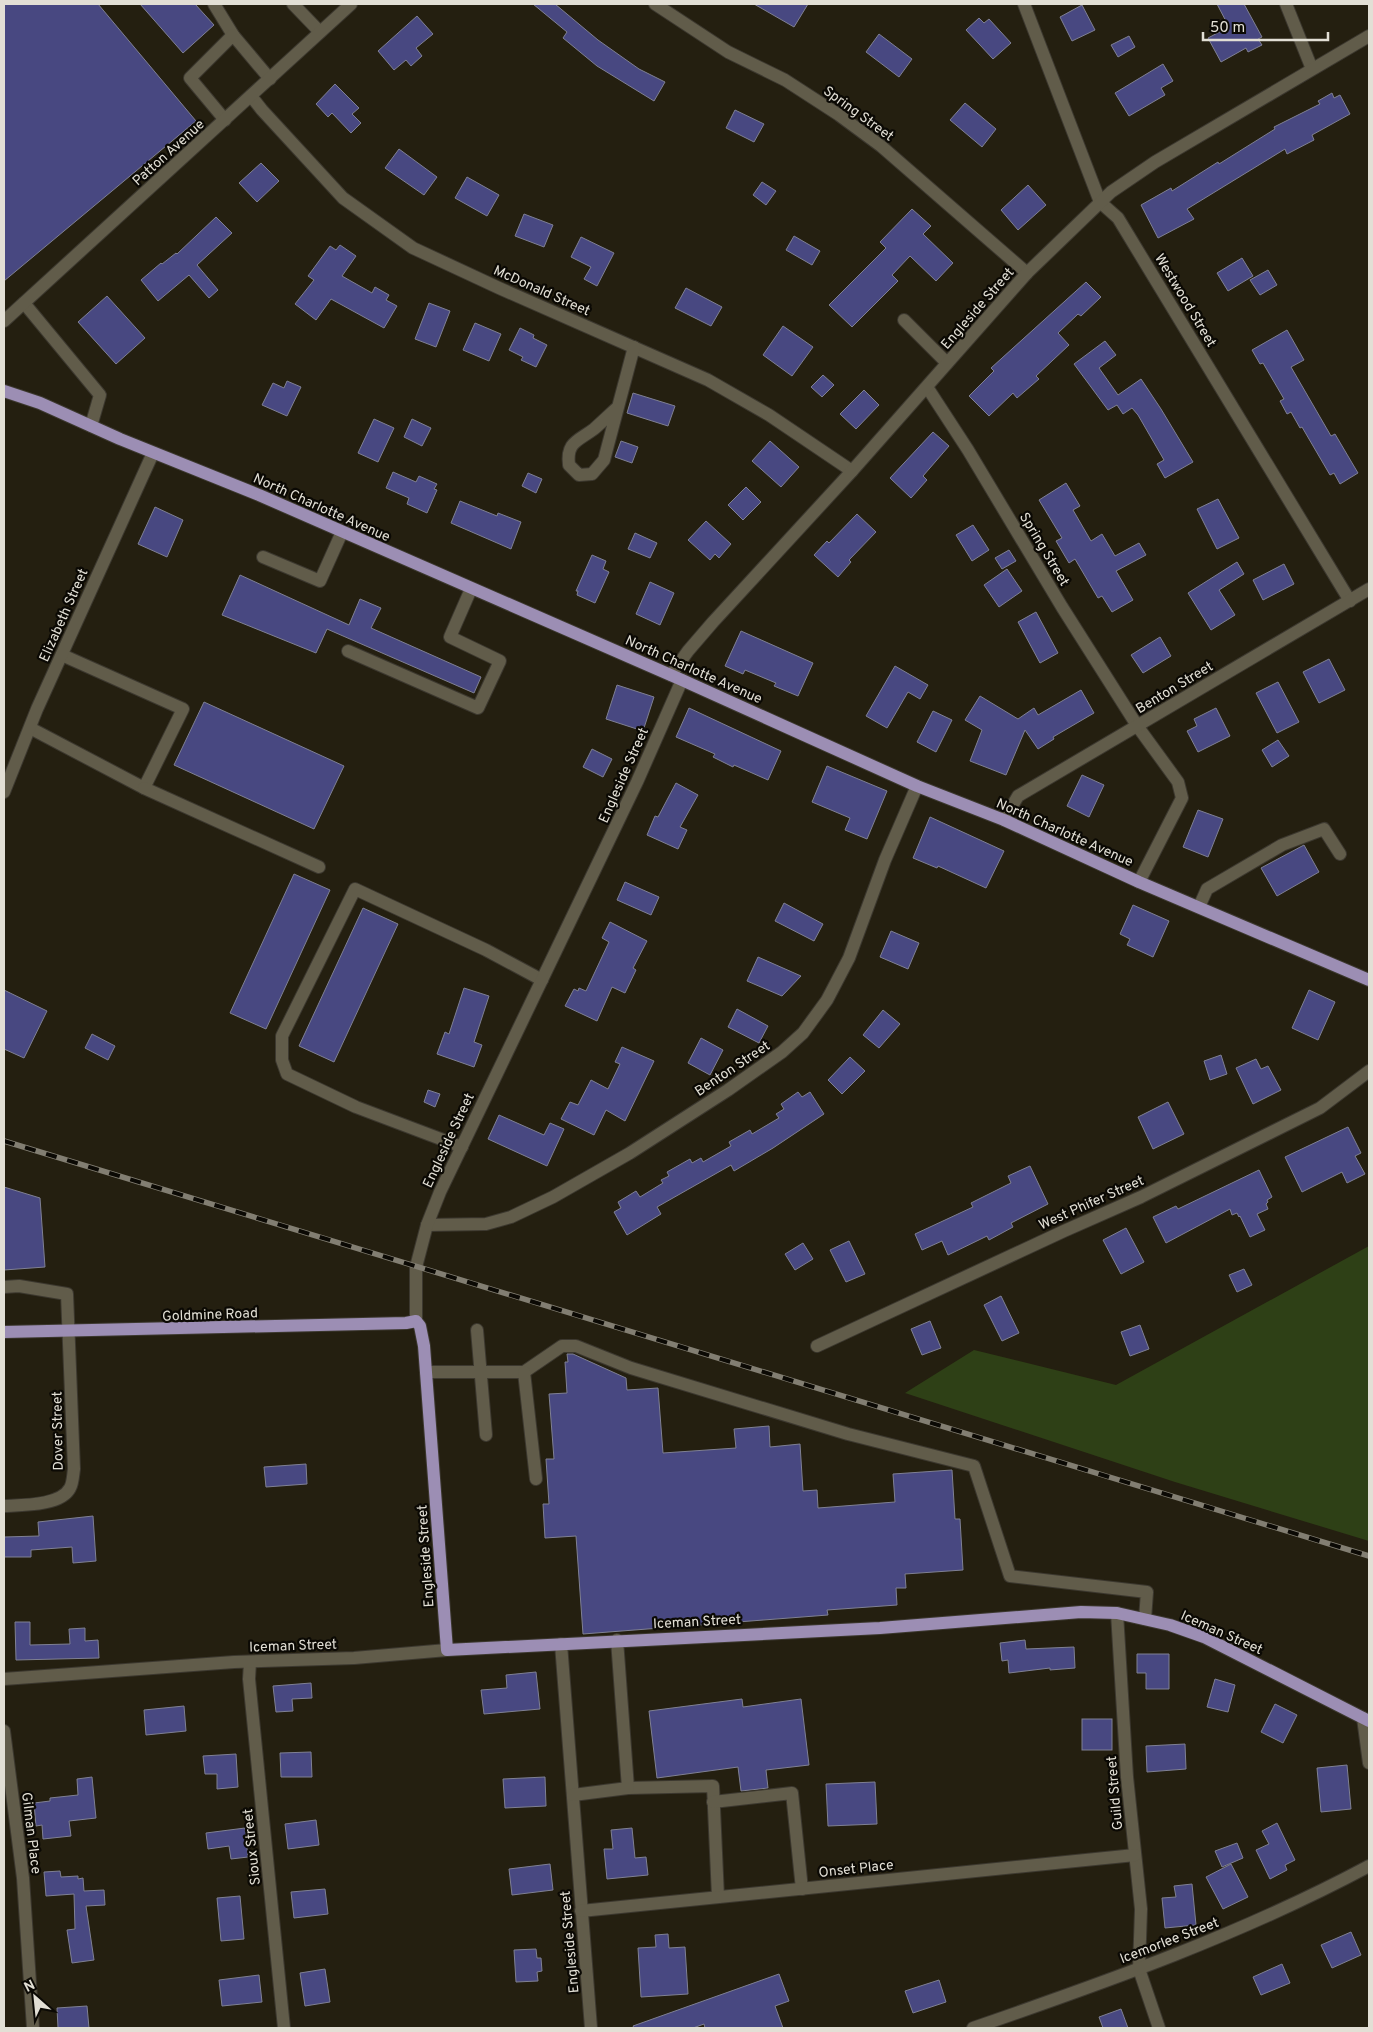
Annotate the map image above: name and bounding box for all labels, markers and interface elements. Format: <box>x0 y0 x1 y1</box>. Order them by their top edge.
scale bar <box>1203 10 1328 42</box>
text: 50 m <box>1210 19 1245 38</box>
street label: Spring Street <box>820 83 897 145</box>
street label: Patton Avenue <box>129 116 209 190</box>
street label: Westwood Street <box>1150 251 1219 351</box>
street label: McDonald Street <box>490 262 592 320</box>
street label: Engleside Street <box>938 265 1018 353</box>
street label: North Charlotte Avenue <box>250 470 392 546</box>
street label: Spring Street <box>1015 510 1072 590</box>
street label: Elizabeth Street <box>36 566 93 665</box>
street label: North Charlotte Avenue <box>622 632 764 708</box>
street label: Benton Street <box>1133 659 1217 718</box>
street label: Engleside Street <box>596 725 653 826</box>
street label: North Charlotte Avenue <box>993 795 1135 871</box>
street label: Benton Street <box>692 1038 774 1101</box>
street label: Engleside Street <box>420 1090 479 1191</box>
street label: West Phifer Street <box>1036 1173 1147 1234</box>
street label: Goldmine Road <box>162 1305 258 1326</box>
street label: Dover Street <box>49 1391 68 1471</box>
street label: Engleside Street <box>414 1504 439 1608</box>
street label: Iceman Street <box>1178 1608 1265 1659</box>
street label: Iceman Street <box>653 1612 741 1633</box>
street label: Iceman Street <box>249 1636 337 1657</box>
street label: Guild Street <box>1104 1755 1127 1831</box>
street label: Gilman Place <box>17 1791 44 1875</box>
street label: Sioux Street <box>240 1808 265 1886</box>
street label: Onset Place <box>818 1857 894 1882</box>
street label: Engleside Street <box>558 1890 583 1994</box>
street label: Icemorlee Street <box>1118 1915 1221 1968</box>
north arrow <box>10 1972 60 2022</box>
text: N <box>21 1977 38 1997</box>

